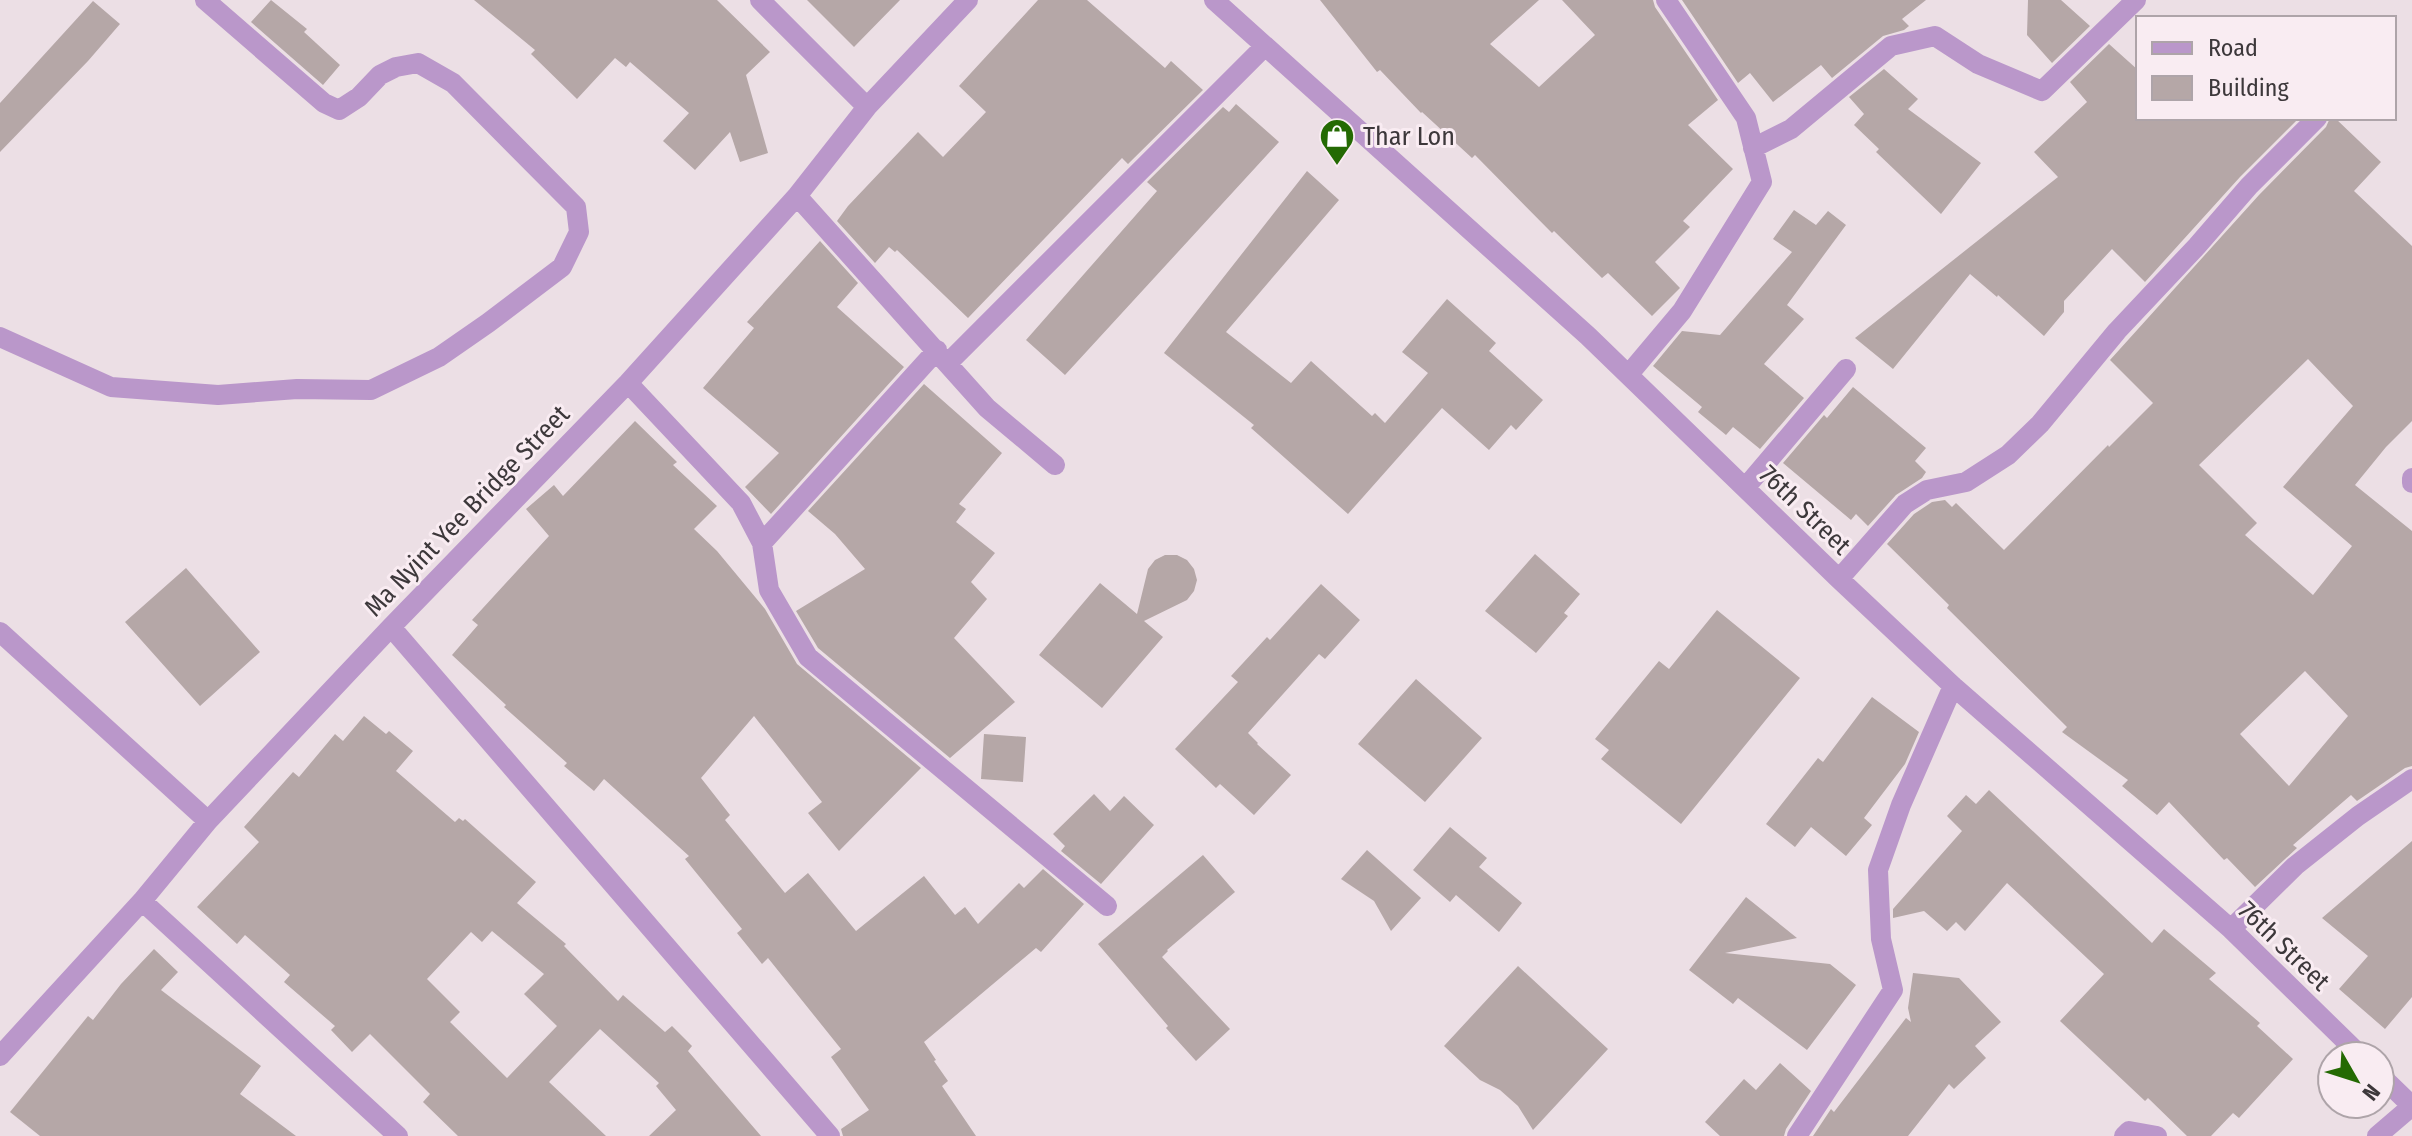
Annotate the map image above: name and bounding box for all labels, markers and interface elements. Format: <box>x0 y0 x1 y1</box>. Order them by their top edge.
legend <box>2136 16 2396 120</box>
text: Road <box>2208 34 2258 62</box>
text: Building <box>2208 74 2290 102</box>
shop icon: Thar Lon <box>1318 117 1356 167</box>
place label: Thar Lon <box>1363 121 1455 152</box>
street label: Ma Nyint Yee Bridge Street <box>358 399 576 623</box>
street label: 76th Street <box>1753 459 1858 561</box>
street label: 76th Street <box>2232 895 2337 997</box>
north arrow <box>2316 1040 2396 1120</box>
text: N <box>2357 1079 2386 1106</box>

